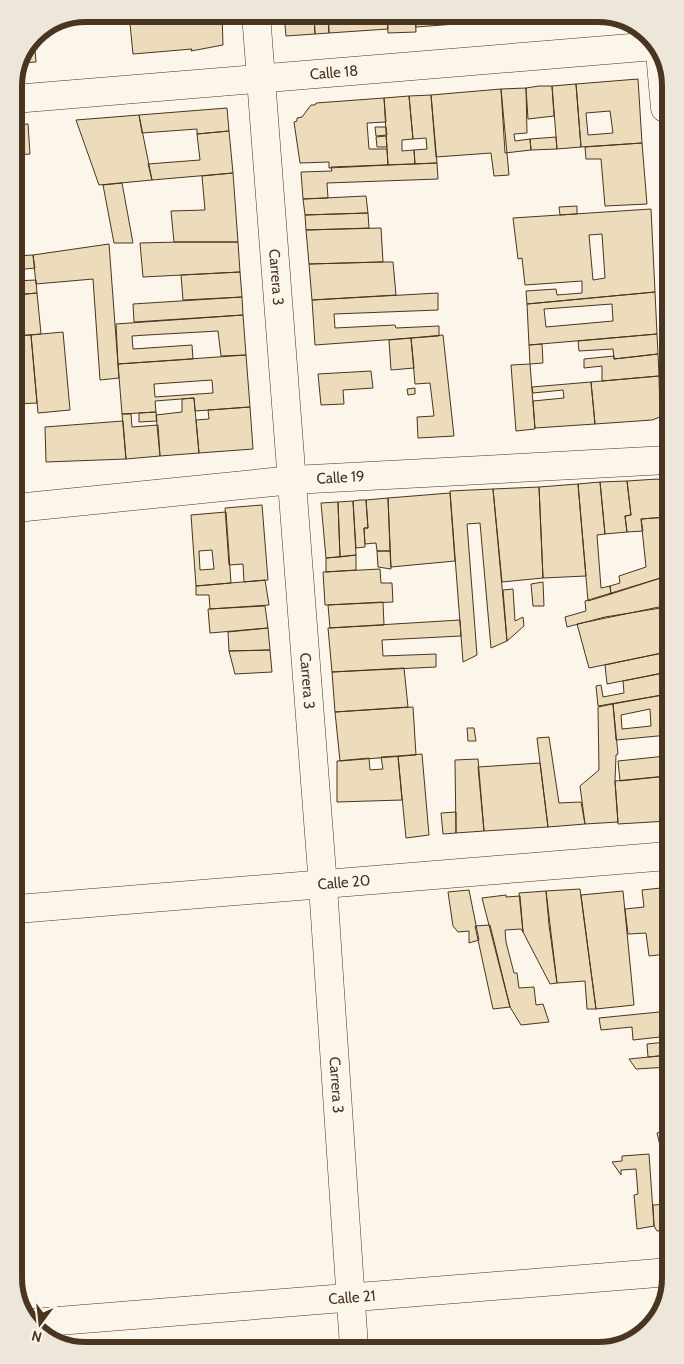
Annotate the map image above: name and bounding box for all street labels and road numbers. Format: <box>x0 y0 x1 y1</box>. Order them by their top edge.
street label: Calle 18 <box>309 62 359 84</box>
street label: Carrera 3 <box>265 248 287 306</box>
street label: Calle 19 <box>316 467 365 488</box>
street label: Carrera 3 <box>296 652 318 710</box>
street label: Calle 20 <box>317 871 371 894</box>
street label: Carrera 3 <box>325 1056 347 1114</box>
street label: Calle 21 <box>328 1287 376 1308</box>

